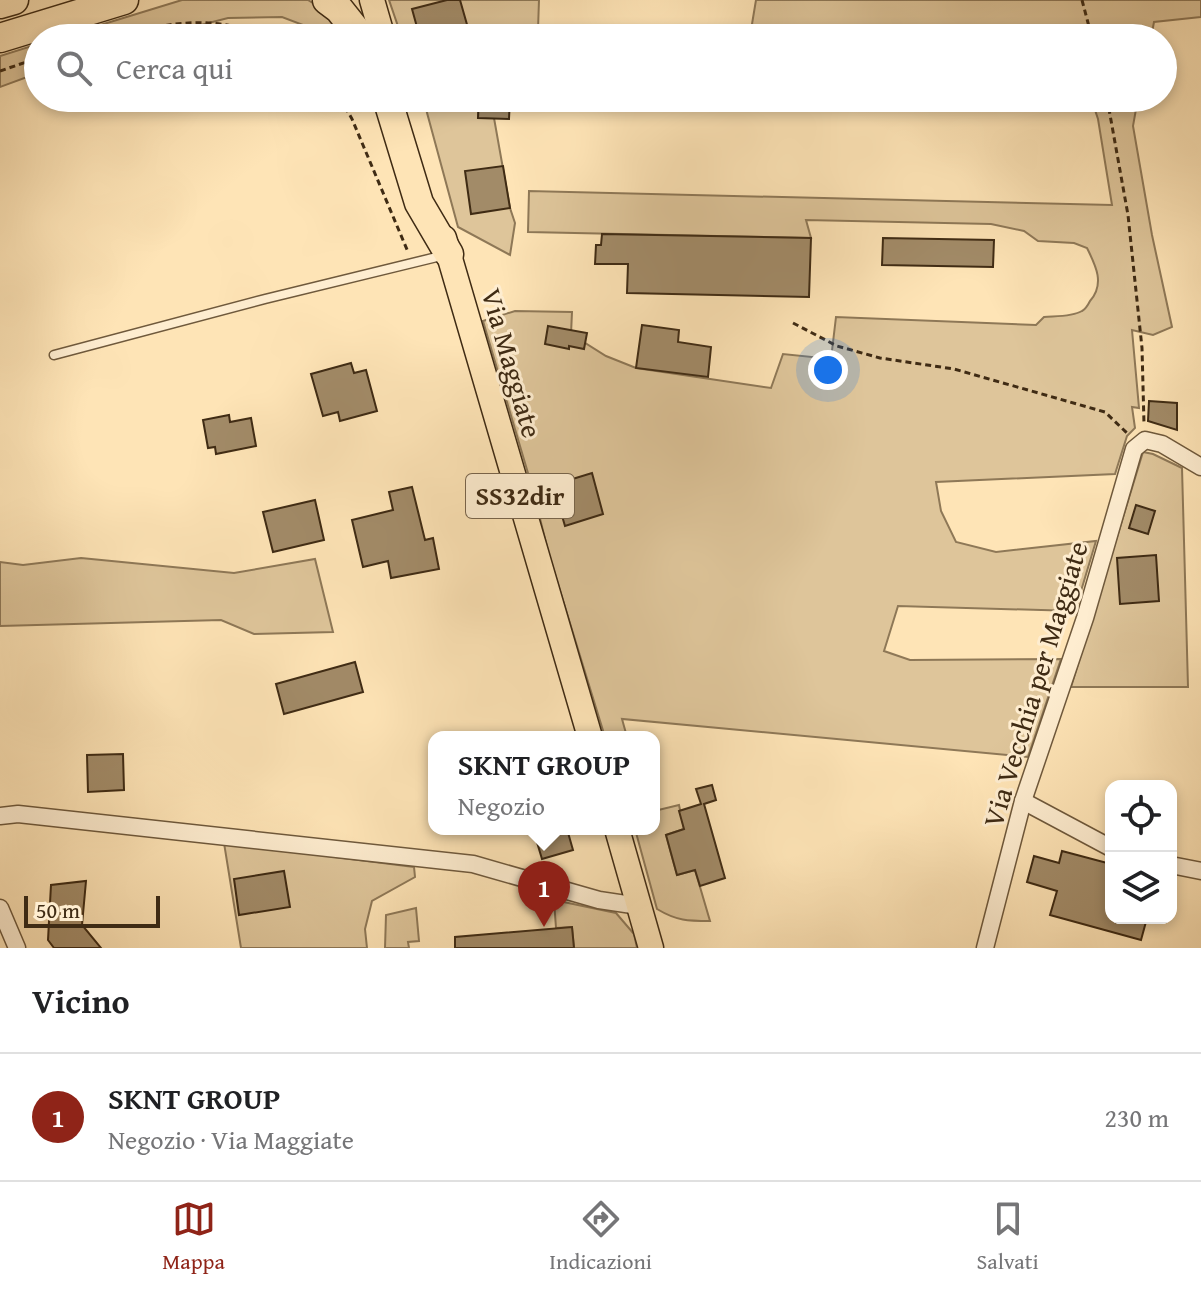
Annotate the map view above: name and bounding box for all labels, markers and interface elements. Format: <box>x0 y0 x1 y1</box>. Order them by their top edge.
search box <box>24 24 1177 112</box>
icon: search <box>52 46 96 90</box>
text: Cerca qui <box>116 46 233 90</box>
street label: Via Maggiate <box>472 283 553 442</box>
your location <box>808 350 848 390</box>
road number: SS32dir <box>466 474 574 518</box>
street label: Via Vecchia per Maggiate <box>972 536 1098 832</box>
popup <box>428 731 660 835</box>
text: SKNT GROUP <box>458 742 630 786</box>
map controls <box>1105 780 1177 924</box>
button: locate <box>1105 780 1177 852</box>
text: Negozio <box>458 786 545 825</box>
button: layers <box>1105 852 1177 924</box>
pin: 1 <box>518 861 570 927</box>
scale bar <box>24 892 160 928</box>
text: 50 m <box>36 894 80 926</box>
text: Vicino <box>32 976 130 1025</box>
text: SKNT GROUP <box>108 1076 280 1120</box>
text: 1 <box>51 1098 65 1137</box>
text: 230 m <box>1104 1098 1169 1137</box>
text: Negozio · Via Maggiate <box>108 1120 354 1159</box>
tab: Mappa <box>162 1197 225 1277</box>
tab: Indicazioni <box>549 1197 652 1277</box>
tab: Salvati <box>977 1197 1039 1277</box>

